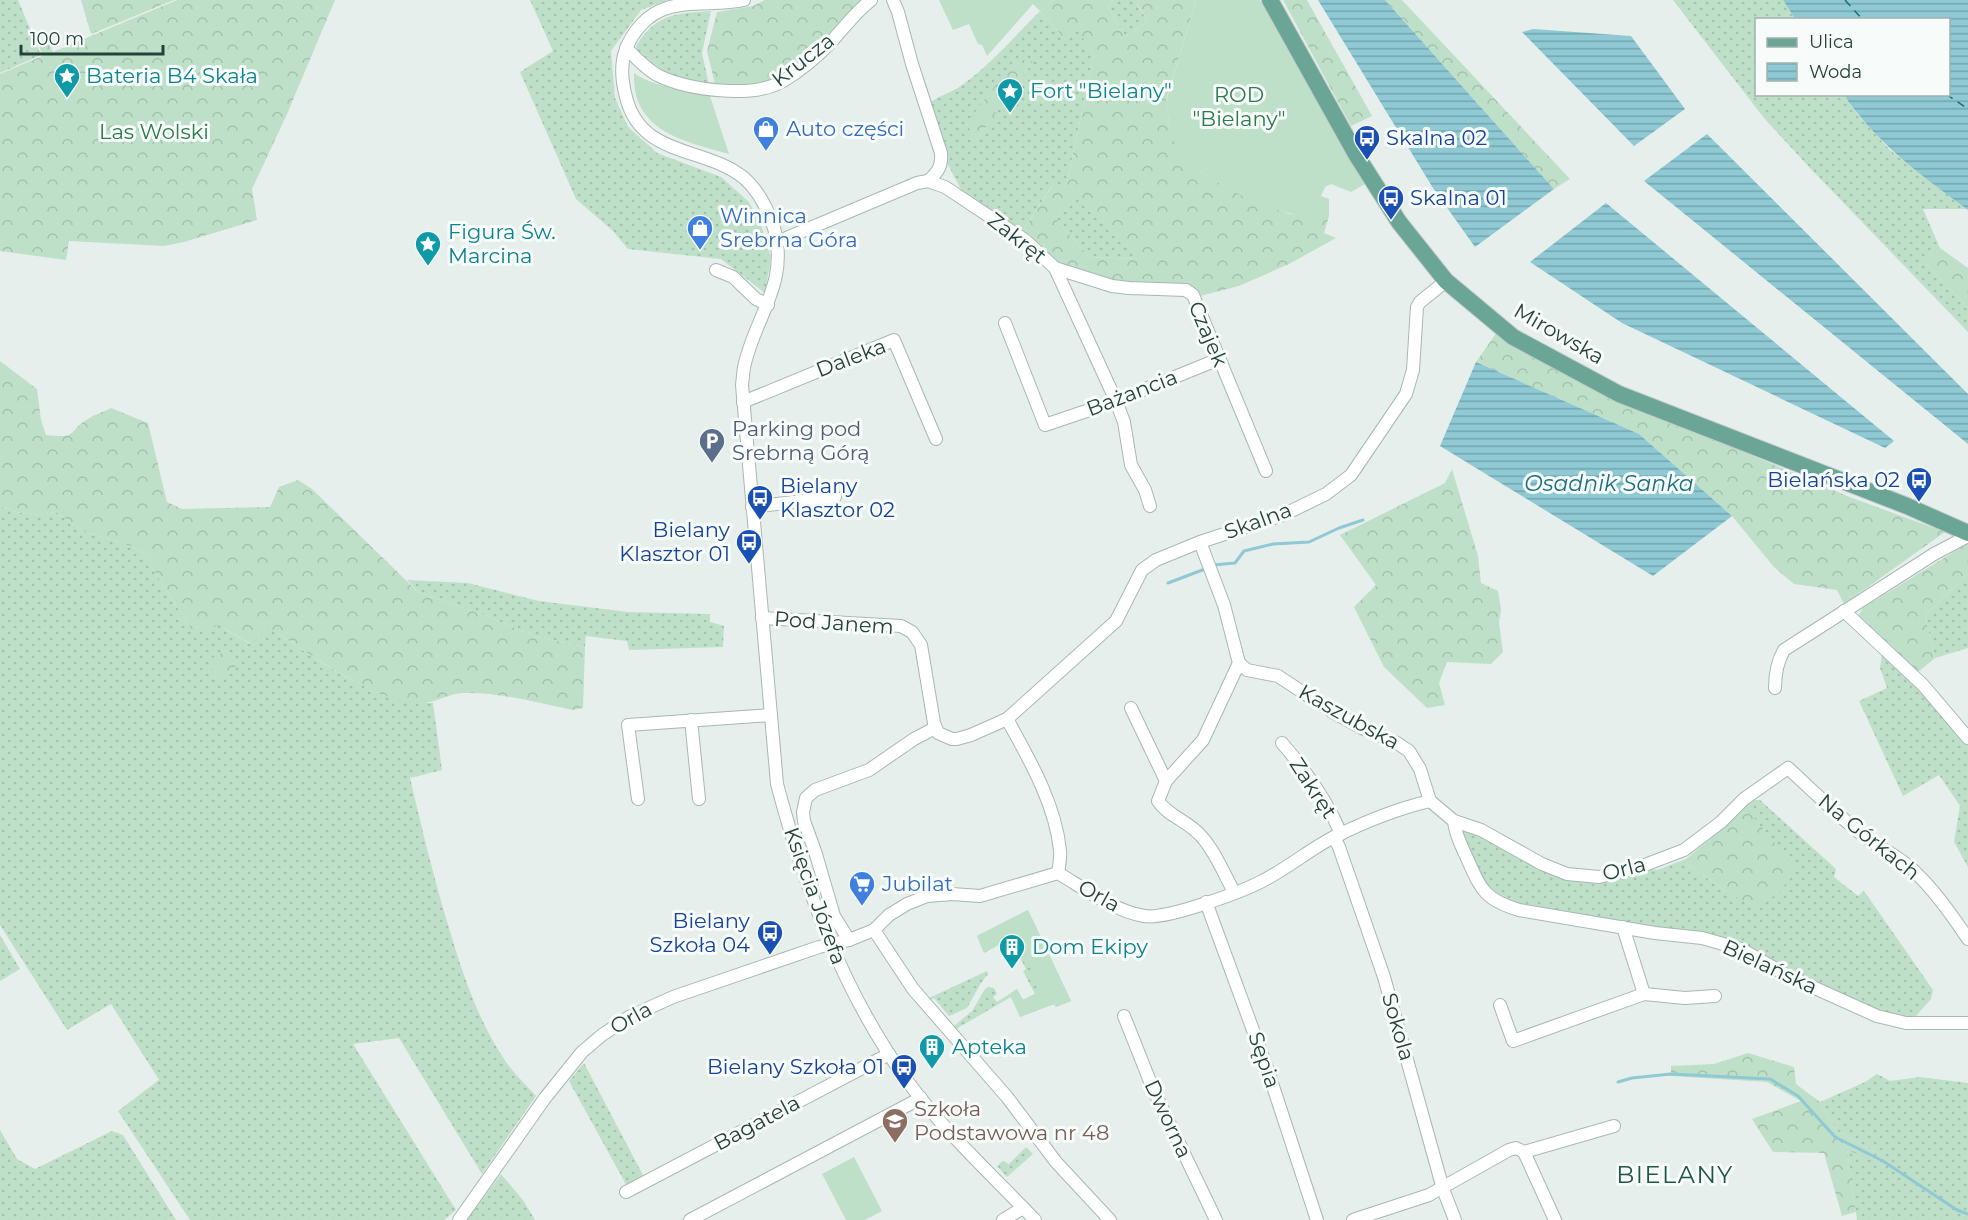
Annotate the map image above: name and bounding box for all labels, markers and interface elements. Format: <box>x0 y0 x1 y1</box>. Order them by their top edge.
scale bar <box>21 18 164 56</box>
legend <box>1755 18 1950 96</box>
text: 100 m <box>30 28 84 50</box>
street label: Krucza <box>767 28 839 92</box>
text: Ulica <box>1809 31 1854 53</box>
place icon: Bateria B4 Skała <box>52 61 82 99</box>
text: Woda <box>1809 61 1862 83</box>
place label: Bateria B4 Skała <box>86 63 258 88</box>
place icon: Fort "Bielany" <box>995 76 1025 114</box>
place label: Fort "Bielany" <box>1030 78 1172 103</box>
park label: ROD "Bielany" <box>1192 82 1286 131</box>
shop icon: Auto części <box>751 114 781 152</box>
place label: Auto części <box>786 116 904 141</box>
park label: Las Wolski <box>99 119 209 144</box>
bus stop icon: Skalna 02 <box>1352 123 1382 161</box>
place label: Skalna 02 <box>1386 125 1487 150</box>
bus stop icon: Skalna 01 <box>1376 183 1406 221</box>
place label: Skalna 01 <box>1410 185 1507 210</box>
place label: Winnica Srebrna Góra <box>720 203 858 252</box>
street label: Zakręt <box>983 207 1052 268</box>
shop icon: Winnica Srebrna Góra <box>685 213 715 251</box>
place label: Figura Św. Marcina <box>448 219 556 268</box>
place icon: Figura Św. Marcina <box>413 229 443 267</box>
street label: Czajek <box>1184 297 1234 371</box>
street label: Mirowska <box>1510 298 1609 369</box>
street label: Daleka <box>812 333 889 382</box>
street label: Bażancia <box>1083 364 1181 421</box>
place label: Parking pod Srebrną Górą <box>732 416 870 465</box>
parking icon: Parking pod Srebrną Górą <box>697 426 727 464</box>
bus stop icon: Bielańska 02 <box>1904 465 1934 503</box>
place label: Bielańska 02 <box>1767 467 1900 492</box>
water label: Osadnik Sanka <box>1524 470 1694 497</box>
place label: Bielany Klasztor 02 <box>780 473 895 522</box>
bus stop icon: Bielany Klasztor 02 <box>745 483 775 521</box>
street label: Skalna <box>1221 497 1295 544</box>
place label: Bielany Klasztor 01 <box>619 517 731 566</box>
bus stop icon: Bielany Klasztor 01 <box>734 527 764 565</box>
street label: Pod Janem <box>773 606 895 639</box>
street label: Kaszubska <box>1294 679 1404 754</box>
street label: Zakręt <box>1284 752 1342 823</box>
street label: Na Górkach <box>1814 788 1925 885</box>
street label: Księcia Józefa <box>779 824 852 968</box>
street label: Orla <box>1600 851 1648 886</box>
supermarket icon: Jubilat <box>847 869 877 907</box>
place label: Jubilat <box>881 871 953 896</box>
street label: Orla <box>1074 874 1125 917</box>
place label: Bielany Szkoła 04 <box>650 908 751 957</box>
bus stop icon: Bielany Szkoła 04 <box>755 918 785 956</box>
building icon: Dom Ekipy <box>997 932 1027 970</box>
place label: Dom Ekipy <box>1032 934 1148 959</box>
street label: Bielańska <box>1719 934 1821 999</box>
street label: Sokola <box>1377 990 1420 1064</box>
street label: Orla <box>605 996 656 1039</box>
street label: Sępia <box>1243 1028 1286 1091</box>
building icon: Apteka <box>917 1032 947 1070</box>
place label: Apteka <box>952 1034 1027 1059</box>
bus stop icon: Bielany Szkoła 01 <box>889 1052 919 1090</box>
place label: Bielany Szkoła 01 <box>707 1054 884 1079</box>
street label: Dworna <box>1139 1076 1197 1162</box>
street label: Bagatela <box>709 1089 804 1156</box>
place label: Szkoła Podstawowa nr 48 <box>914 1096 1109 1145</box>
school or university icon: Szkoła Podstawowa nr 48 <box>880 1106 910 1144</box>
district label: BIELANY <box>1616 1160 1734 1189</box>

